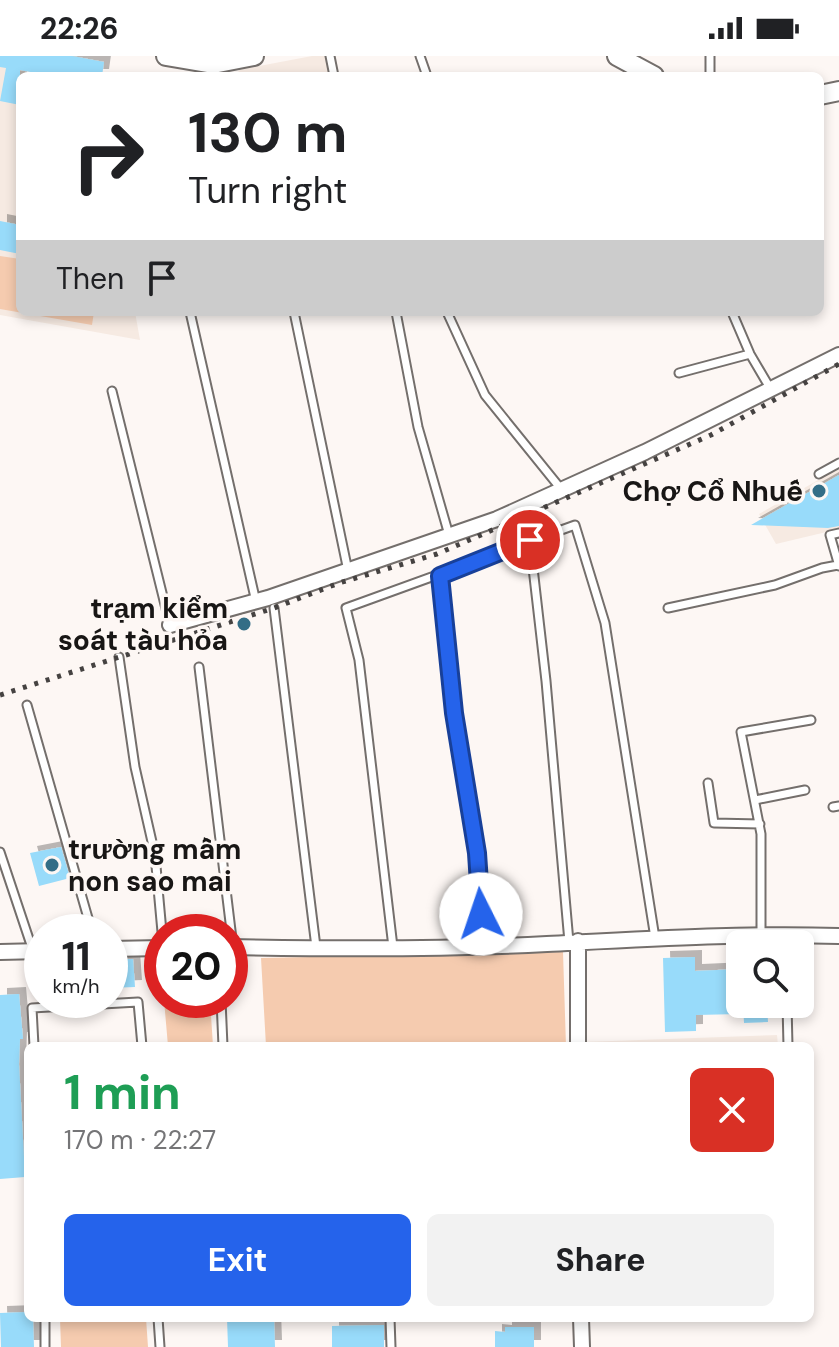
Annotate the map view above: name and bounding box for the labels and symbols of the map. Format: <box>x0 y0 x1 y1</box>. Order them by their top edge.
place label: Chợ Cổ Nhuế <box>622 473 803 510</box>
marker: Chợ Cổ Nhuế <box>810 482 828 500</box>
pin <box>496 506 564 574</box>
place label: trạm kiểm soát tàu hỏa <box>58 590 228 659</box>
marker: trạm kiểm soát tàu hỏa <box>235 615 253 633</box>
place label: trường mầm non sao mai <box>68 831 241 900</box>
marker: trường mầm non sao mai <box>43 856 61 874</box>
position arrow <box>439 872 523 956</box>
speed limit sign: 20 <box>144 914 248 1018</box>

